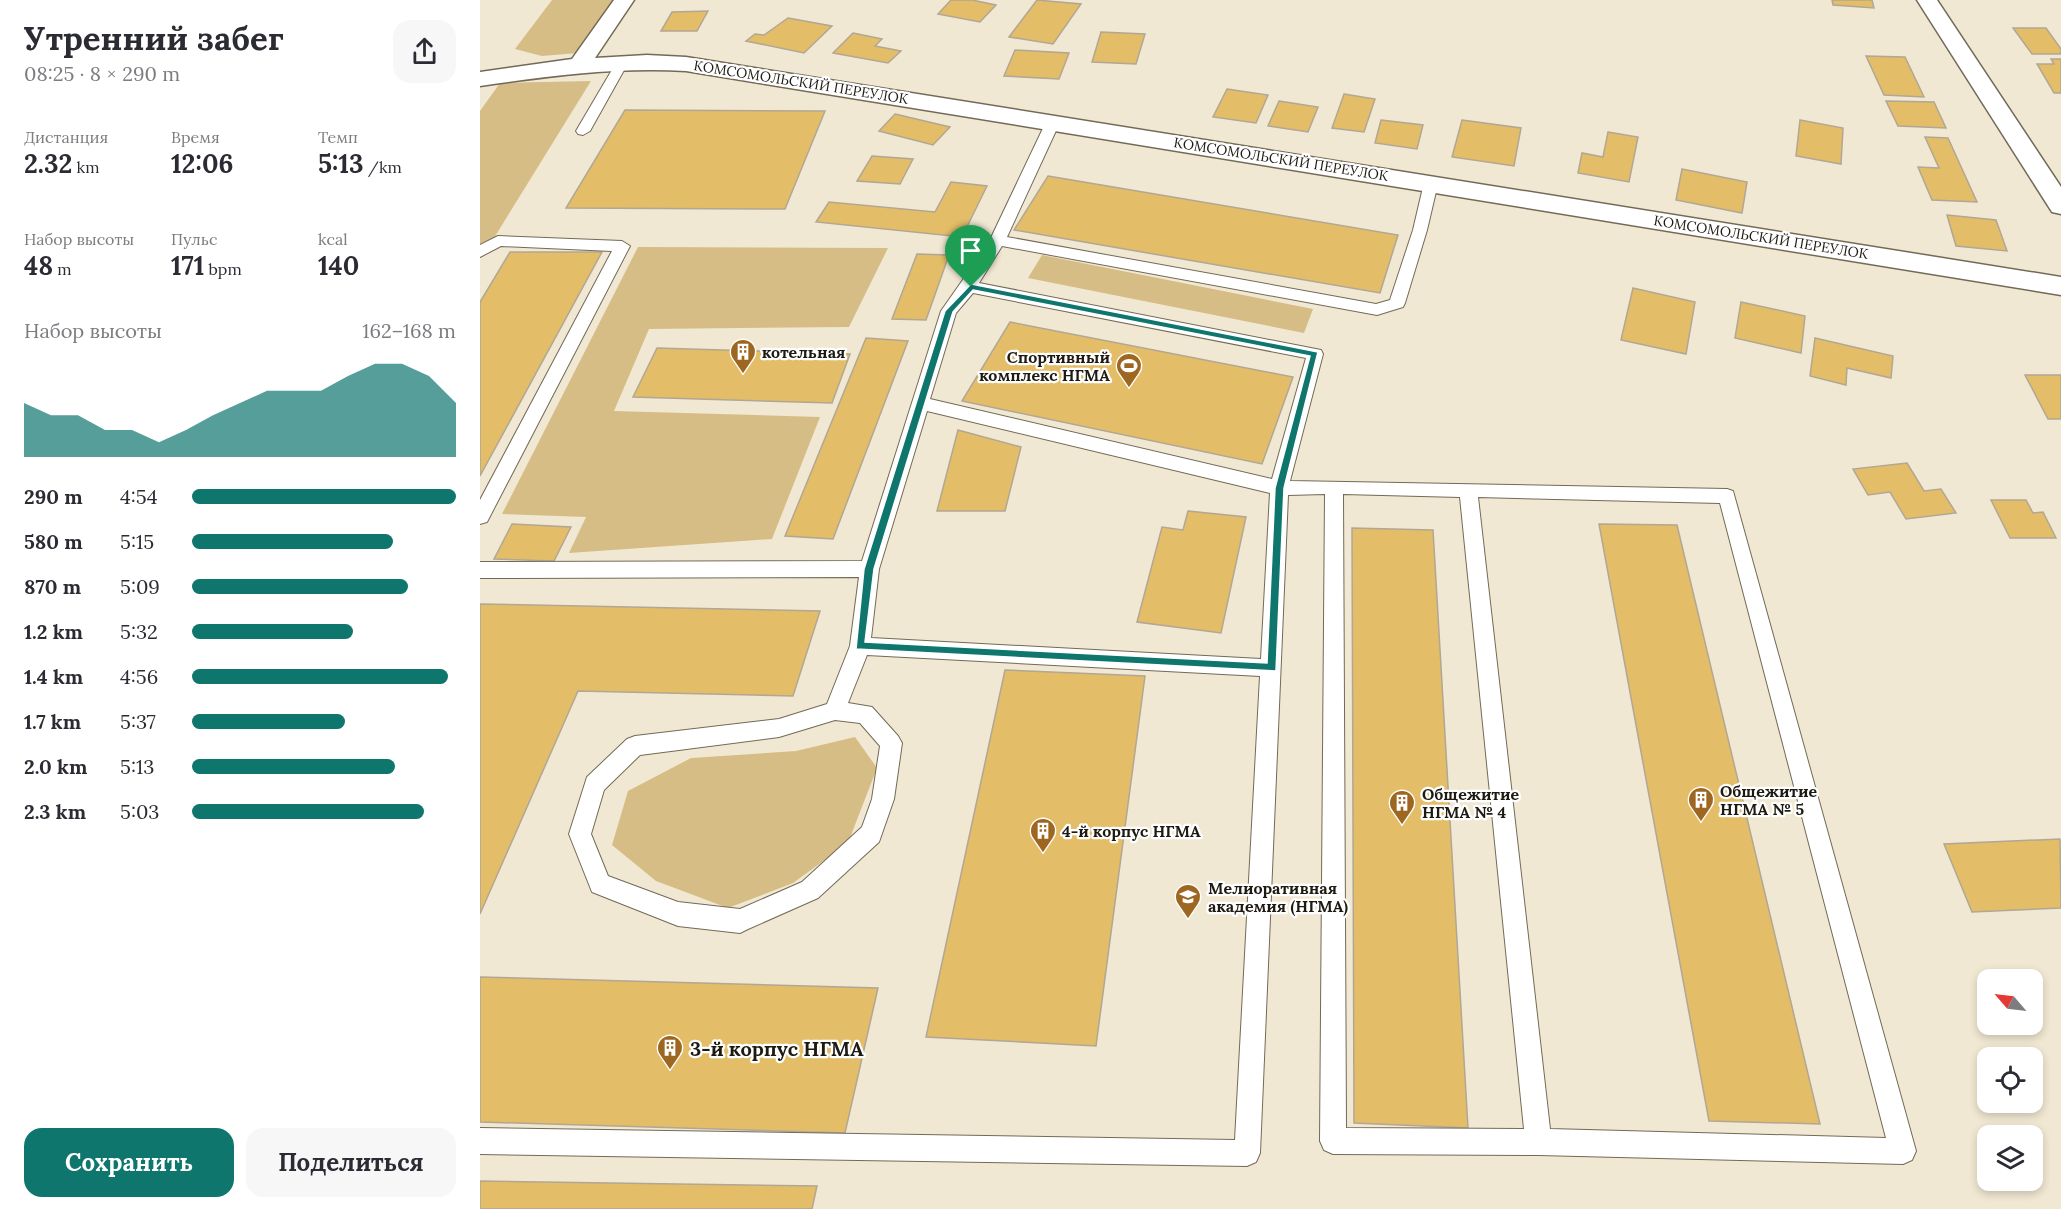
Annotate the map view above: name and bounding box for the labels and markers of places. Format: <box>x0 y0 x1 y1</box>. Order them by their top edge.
pin <box>945 225 996 287</box>
building icon: котельная <box>728 337 758 375</box>
place label: котельная <box>762 342 845 362</box>
place label: Спортивный комплекс НГМА <box>979 347 1110 385</box>
sports icon: Спортивный комплекс НГМА <box>1114 351 1144 389</box>
place label: Общежитие НГМА № 5 <box>1720 781 1817 819</box>
place label: Общежитие НГМА № 4 <box>1422 784 1519 822</box>
building icon: Общежитие НГМА № 5 <box>1686 785 1716 823</box>
building icon: Общежитие НГМА № 4 <box>1387 788 1417 826</box>
building icon: 4-й корпус НГМА <box>1028 816 1058 854</box>
place label: 4-й корпус НГМА <box>1062 821 1201 841</box>
place label: Мелиоративная академия (НГМА) <box>1208 878 1348 917</box>
school or university icon: Мелиоративная академия (НГМА) <box>1173 882 1203 920</box>
building icon: 3-й корпус НГМА <box>655 1033 685 1071</box>
place label: 3-й корпус НГМА <box>690 1036 864 1061</box>

